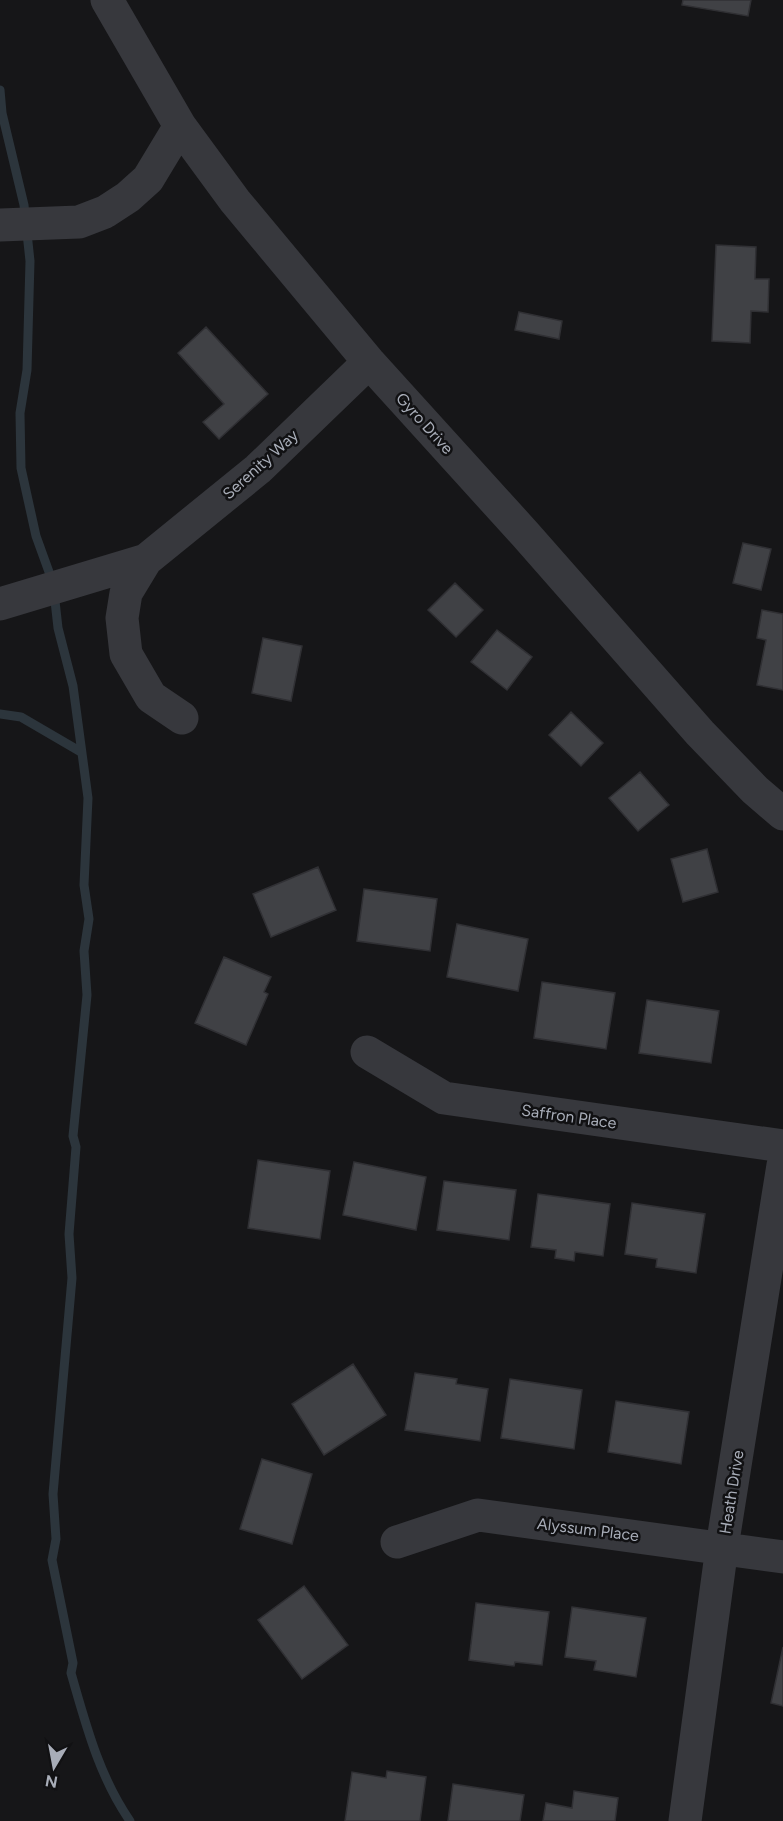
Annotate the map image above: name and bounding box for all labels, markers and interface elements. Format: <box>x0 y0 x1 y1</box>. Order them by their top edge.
street label: Gyro Drive <box>392 389 457 458</box>
street label: Serenity Way <box>219 425 302 503</box>
street label: Saffron Place <box>520 1100 618 1133</box>
street label: Heath Drive <box>715 1448 748 1535</box>
street label: Alyssum Place <box>536 1514 640 1545</box>
north arrow <box>24 1737 84 1797</box>
text: N <box>44 1771 59 1792</box>

